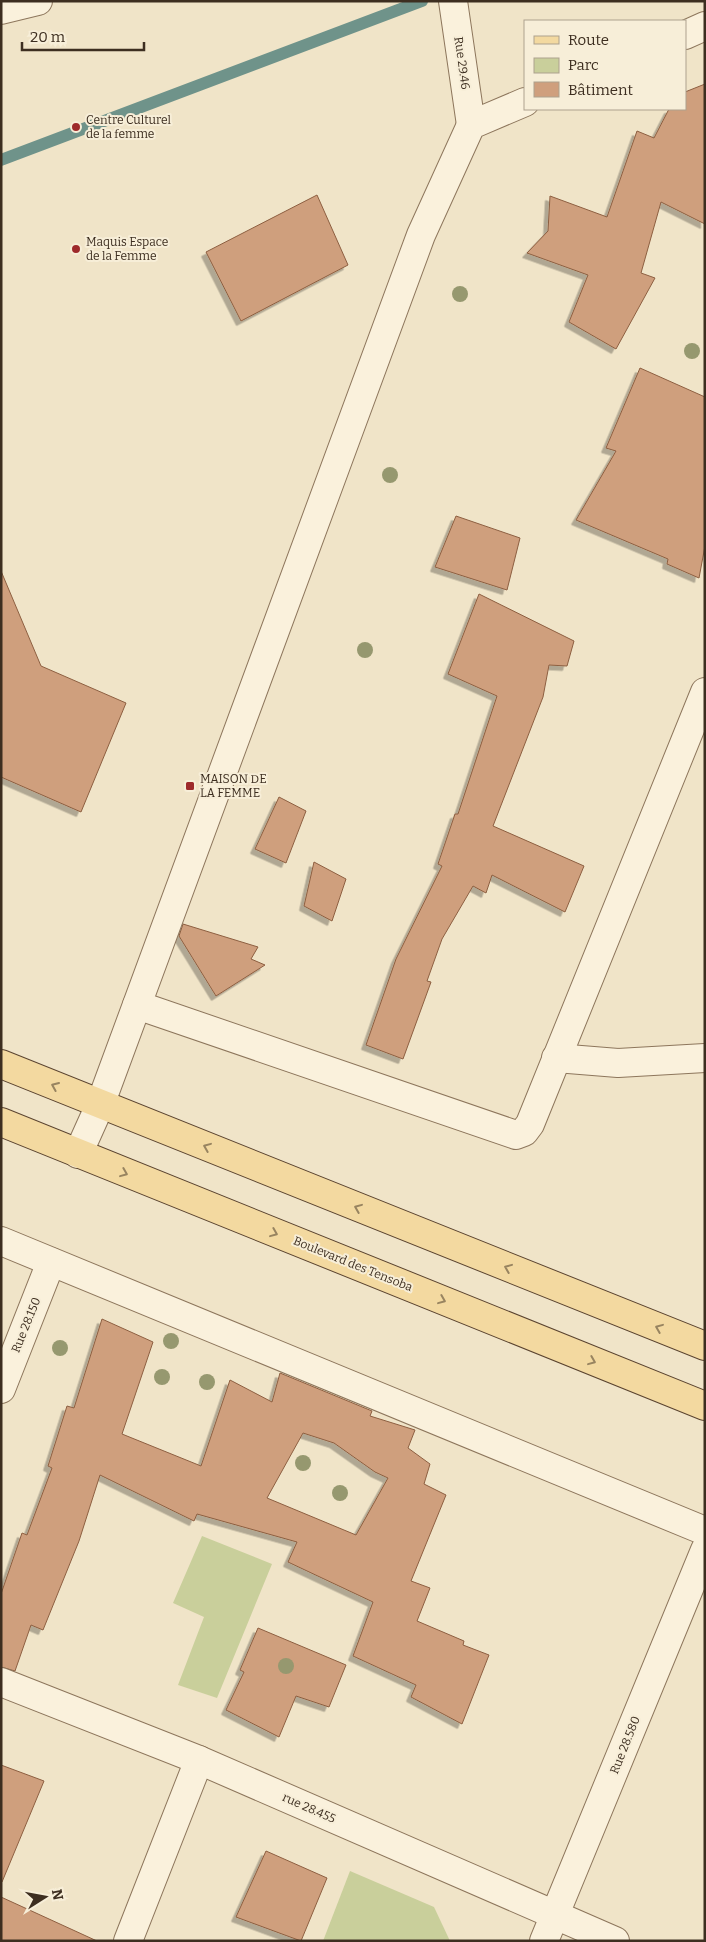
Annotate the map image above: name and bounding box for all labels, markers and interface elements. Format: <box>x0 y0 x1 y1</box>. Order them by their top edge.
scale bar <box>22 20 145 52</box>
legend <box>524 20 686 110</box>
text: 20 m <box>30 28 66 46</box>
text: Route <box>568 31 609 49</box>
street label: Rue 29.46 <box>451 36 473 90</box>
text: Parc <box>568 56 599 74</box>
text: Bâtiment <box>568 81 633 99</box>
place label: Centre Culturel de la femme <box>86 113 172 141</box>
marker: Centre Culturel de la femme <box>70 121 82 133</box>
place label: Maquis Espace de la Femme <box>86 235 168 263</box>
marker: Maquis Espace de la Femme <box>70 243 82 255</box>
place label: MAISON DE LA FEMME <box>200 772 267 800</box>
marker: MAISON DE LA FEMME <box>184 780 196 792</box>
one-way arrow <box>51 1082 60 1092</box>
one-way arrow <box>203 1143 212 1154</box>
one-way arrow <box>119 1166 128 1177</box>
one-way arrow <box>354 1203 362 1213</box>
one-way arrow <box>270 1227 278 1237</box>
street label: Boulevard des Tensoba <box>291 1234 415 1295</box>
one-way arrow <box>505 1264 513 1274</box>
one-way arrow <box>437 1294 445 1304</box>
street label: Rue 28.150 <box>9 1295 43 1355</box>
one-way arrow <box>656 1324 664 1334</box>
one-way arrow <box>587 1354 596 1365</box>
street label: Rue 28.580 <box>607 1714 643 1776</box>
street label: rue 28.455 <box>280 1790 338 1826</box>
north arrow <box>20 1872 70 1922</box>
text: N <box>48 1888 67 1902</box>

